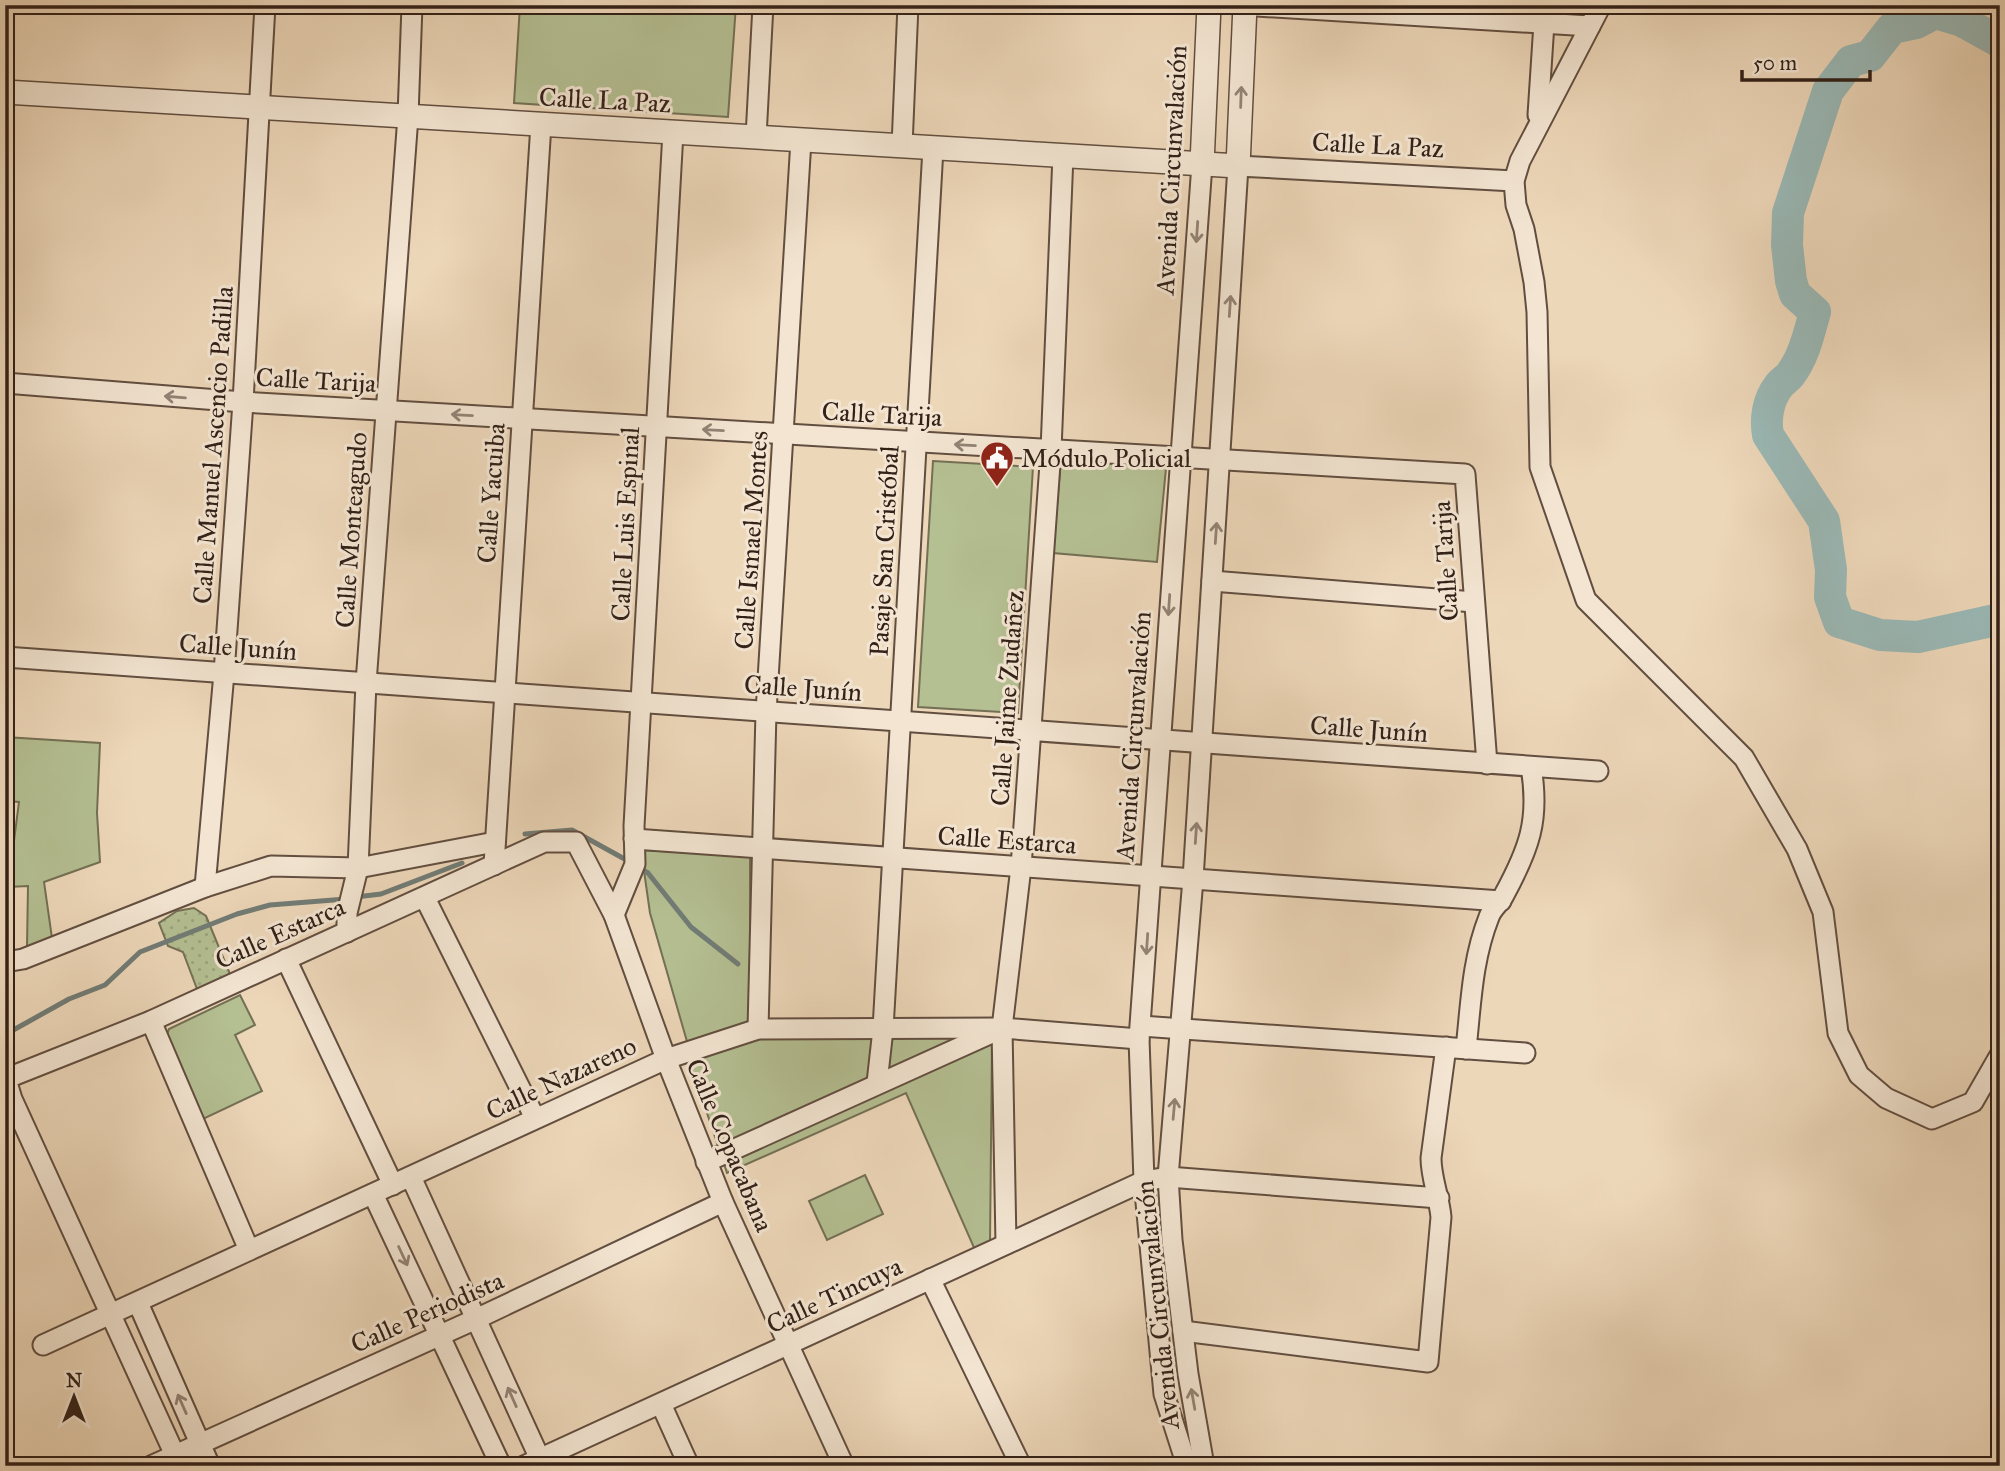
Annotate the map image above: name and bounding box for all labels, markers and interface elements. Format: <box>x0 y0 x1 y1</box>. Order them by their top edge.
scale bar <box>1742 38 1870 82</box>
street label: Avenida Circunvalación <box>1148 44 1194 297</box>
text: 50 m <box>1753 50 1798 76</box>
street label: Calle La Paz <box>538 81 672 119</box>
one-way arrow <box>1235 86 1248 109</box>
street label: Calle La Paz <box>1311 126 1445 164</box>
one-way arrow <box>1190 220 1203 242</box>
street label: Calle Manuel Ascencio Padilla <box>186 285 240 605</box>
one-way arrow <box>1224 295 1237 317</box>
street label: Calle Tarija <box>255 361 377 399</box>
one-way arrow <box>164 390 187 403</box>
street label: Calle Tarija <box>821 395 943 433</box>
one-way arrow <box>451 408 473 421</box>
street label: Calle Yacuiba <box>470 422 512 564</box>
one-way arrow <box>702 424 725 437</box>
street label: Calle Luis Espinal <box>604 426 646 622</box>
street label: Calle Ismael Montes <box>727 430 775 650</box>
street label: Calle Monteagudo <box>328 431 374 629</box>
one-way arrow <box>953 439 976 452</box>
public building icon: Módulo Policial <box>978 439 1016 488</box>
place label: Módulo Policial <box>1021 442 1191 474</box>
street label: Pasaje San Cristóbal <box>862 445 906 657</box>
street label: Calle Tarija <box>1425 500 1465 622</box>
one-way arrow <box>1209 522 1222 545</box>
street label: Calle Jaime Zudañez <box>983 589 1031 807</box>
one-way arrow <box>1162 593 1175 616</box>
street label: Avenida Circunvalación <box>1108 610 1158 863</box>
street label: Calle Junín <box>178 627 298 667</box>
street label: Calle Junín <box>743 668 863 708</box>
street label: Calle Junín <box>1309 709 1429 749</box>
street label: Calle Estarca <box>937 819 1077 861</box>
one-way arrow <box>1190 822 1203 845</box>
street label: Calle Estarca <box>210 890 350 976</box>
one-way arrow <box>1140 933 1153 955</box>
street label: Calle Nazareno <box>481 1029 641 1127</box>
street label: Calle Copacabana <box>679 1054 781 1236</box>
one-way arrow <box>1168 1098 1181 1121</box>
street label: Avenida Circunvalación <box>1128 1179 1186 1432</box>
one-way arrow <box>396 1245 410 1266</box>
street label: Calle Tincuya <box>761 1250 907 1340</box>
street label: Calle Periodista <box>346 1264 508 1360</box>
north arrow <box>38 1362 108 1432</box>
text: N <box>66 1369 82 1392</box>
one-way arrow <box>504 1386 517 1407</box>
one-way arrow <box>1186 1388 1199 1410</box>
one-way arrow <box>175 1393 188 1415</box>

